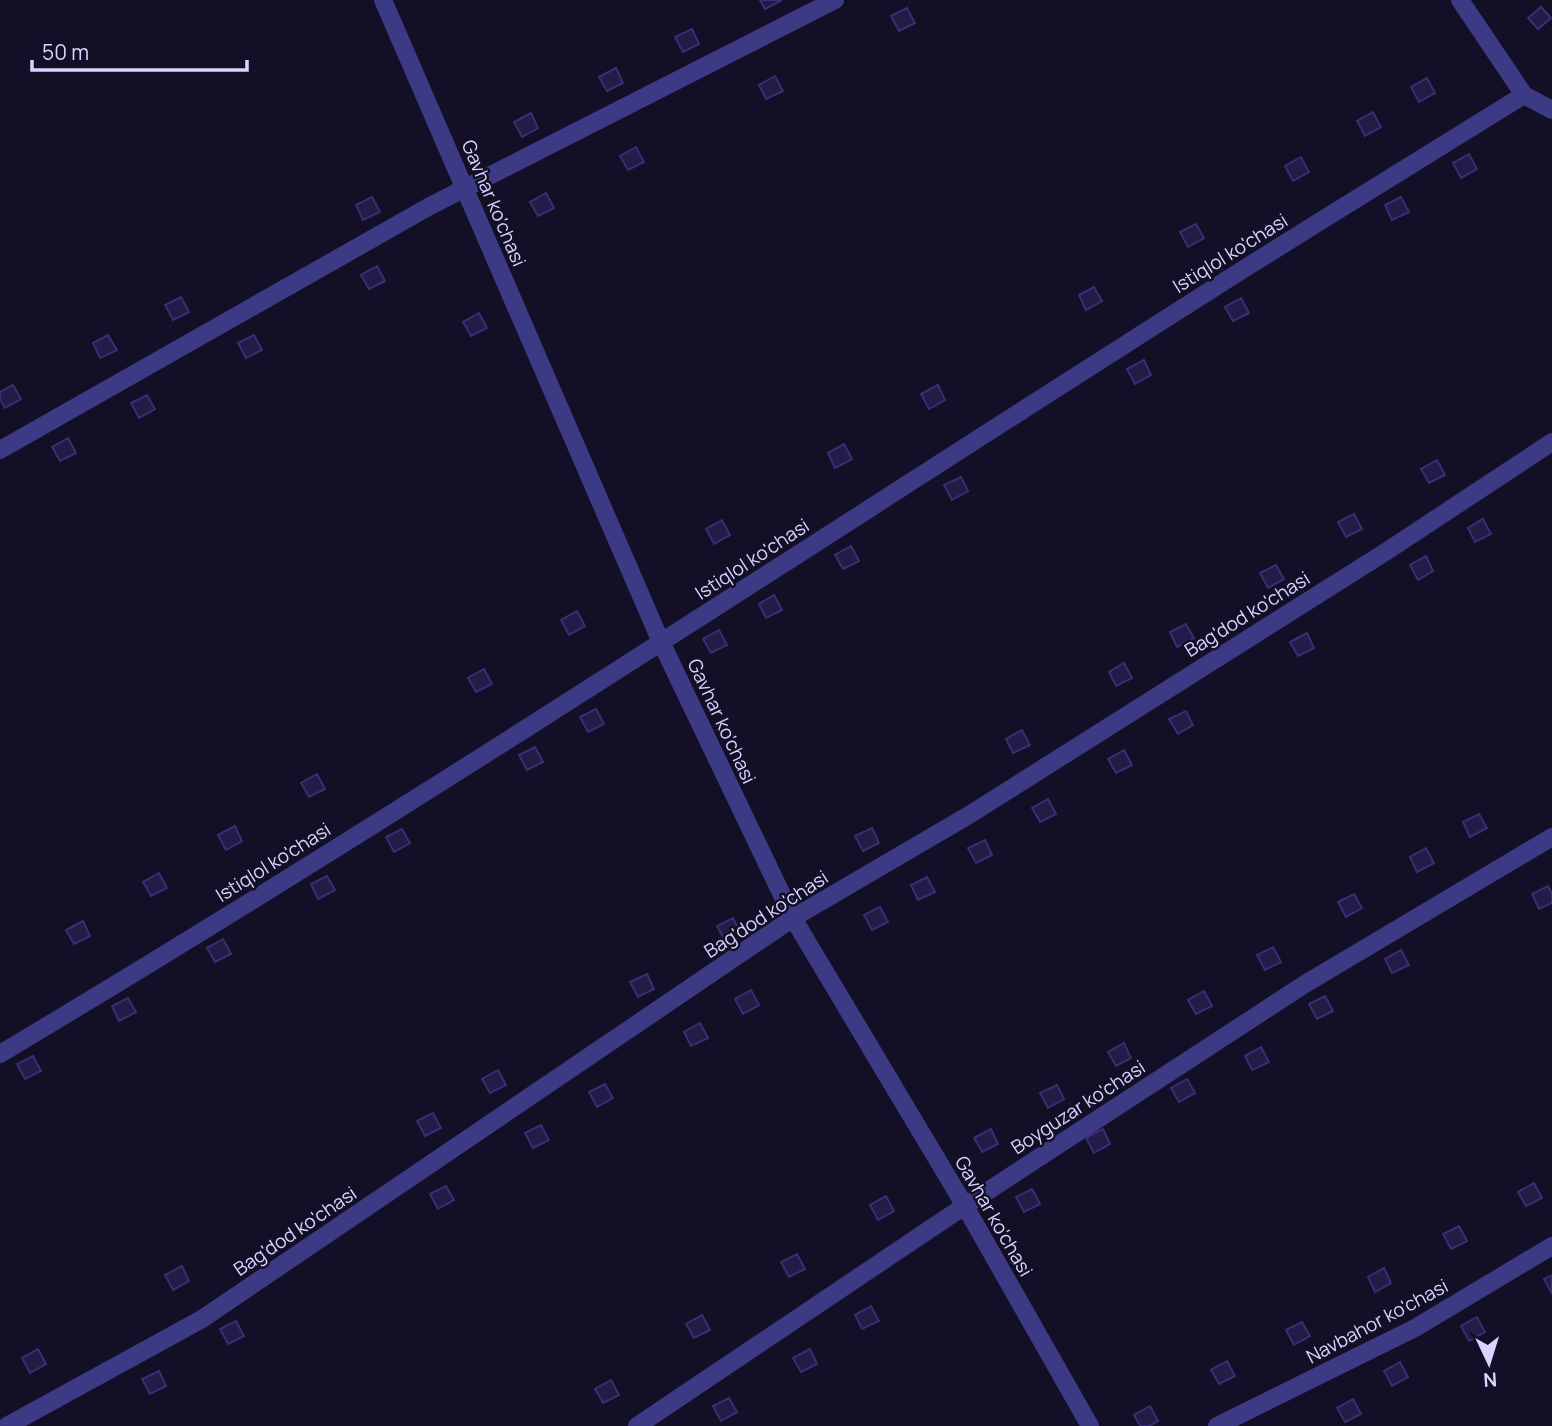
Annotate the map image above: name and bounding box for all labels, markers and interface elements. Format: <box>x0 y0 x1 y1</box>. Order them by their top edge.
scale bar <box>32 28 247 72</box>
text: 50 m <box>42 38 89 66</box>
street label: Gavhar ko'chasi <box>456 136 532 270</box>
street label: Istiqlol ko'chasi <box>1168 207 1292 299</box>
street label: Istiqlol ko'chasi <box>690 512 814 606</box>
street label: Bag'dod ko'chasi <box>1179 565 1315 663</box>
street label: Gavhar ko'chasi <box>682 654 762 788</box>
street label: Istiqlol ko'chasi <box>211 816 335 908</box>
street label: Bag'dod ko'chasi <box>699 864 833 964</box>
street label: Boyguzar ko'chasi <box>1006 1054 1150 1160</box>
street label: Gavhar ko'chasi <box>949 1151 1039 1281</box>
street label: Bag'dod ko'chasi <box>228 1180 362 1282</box>
street label: Navbahor ko'chasi <box>1301 1273 1453 1369</box>
north arrow <box>1454 1328 1524 1398</box>
text: N <box>1482 1367 1498 1393</box>

